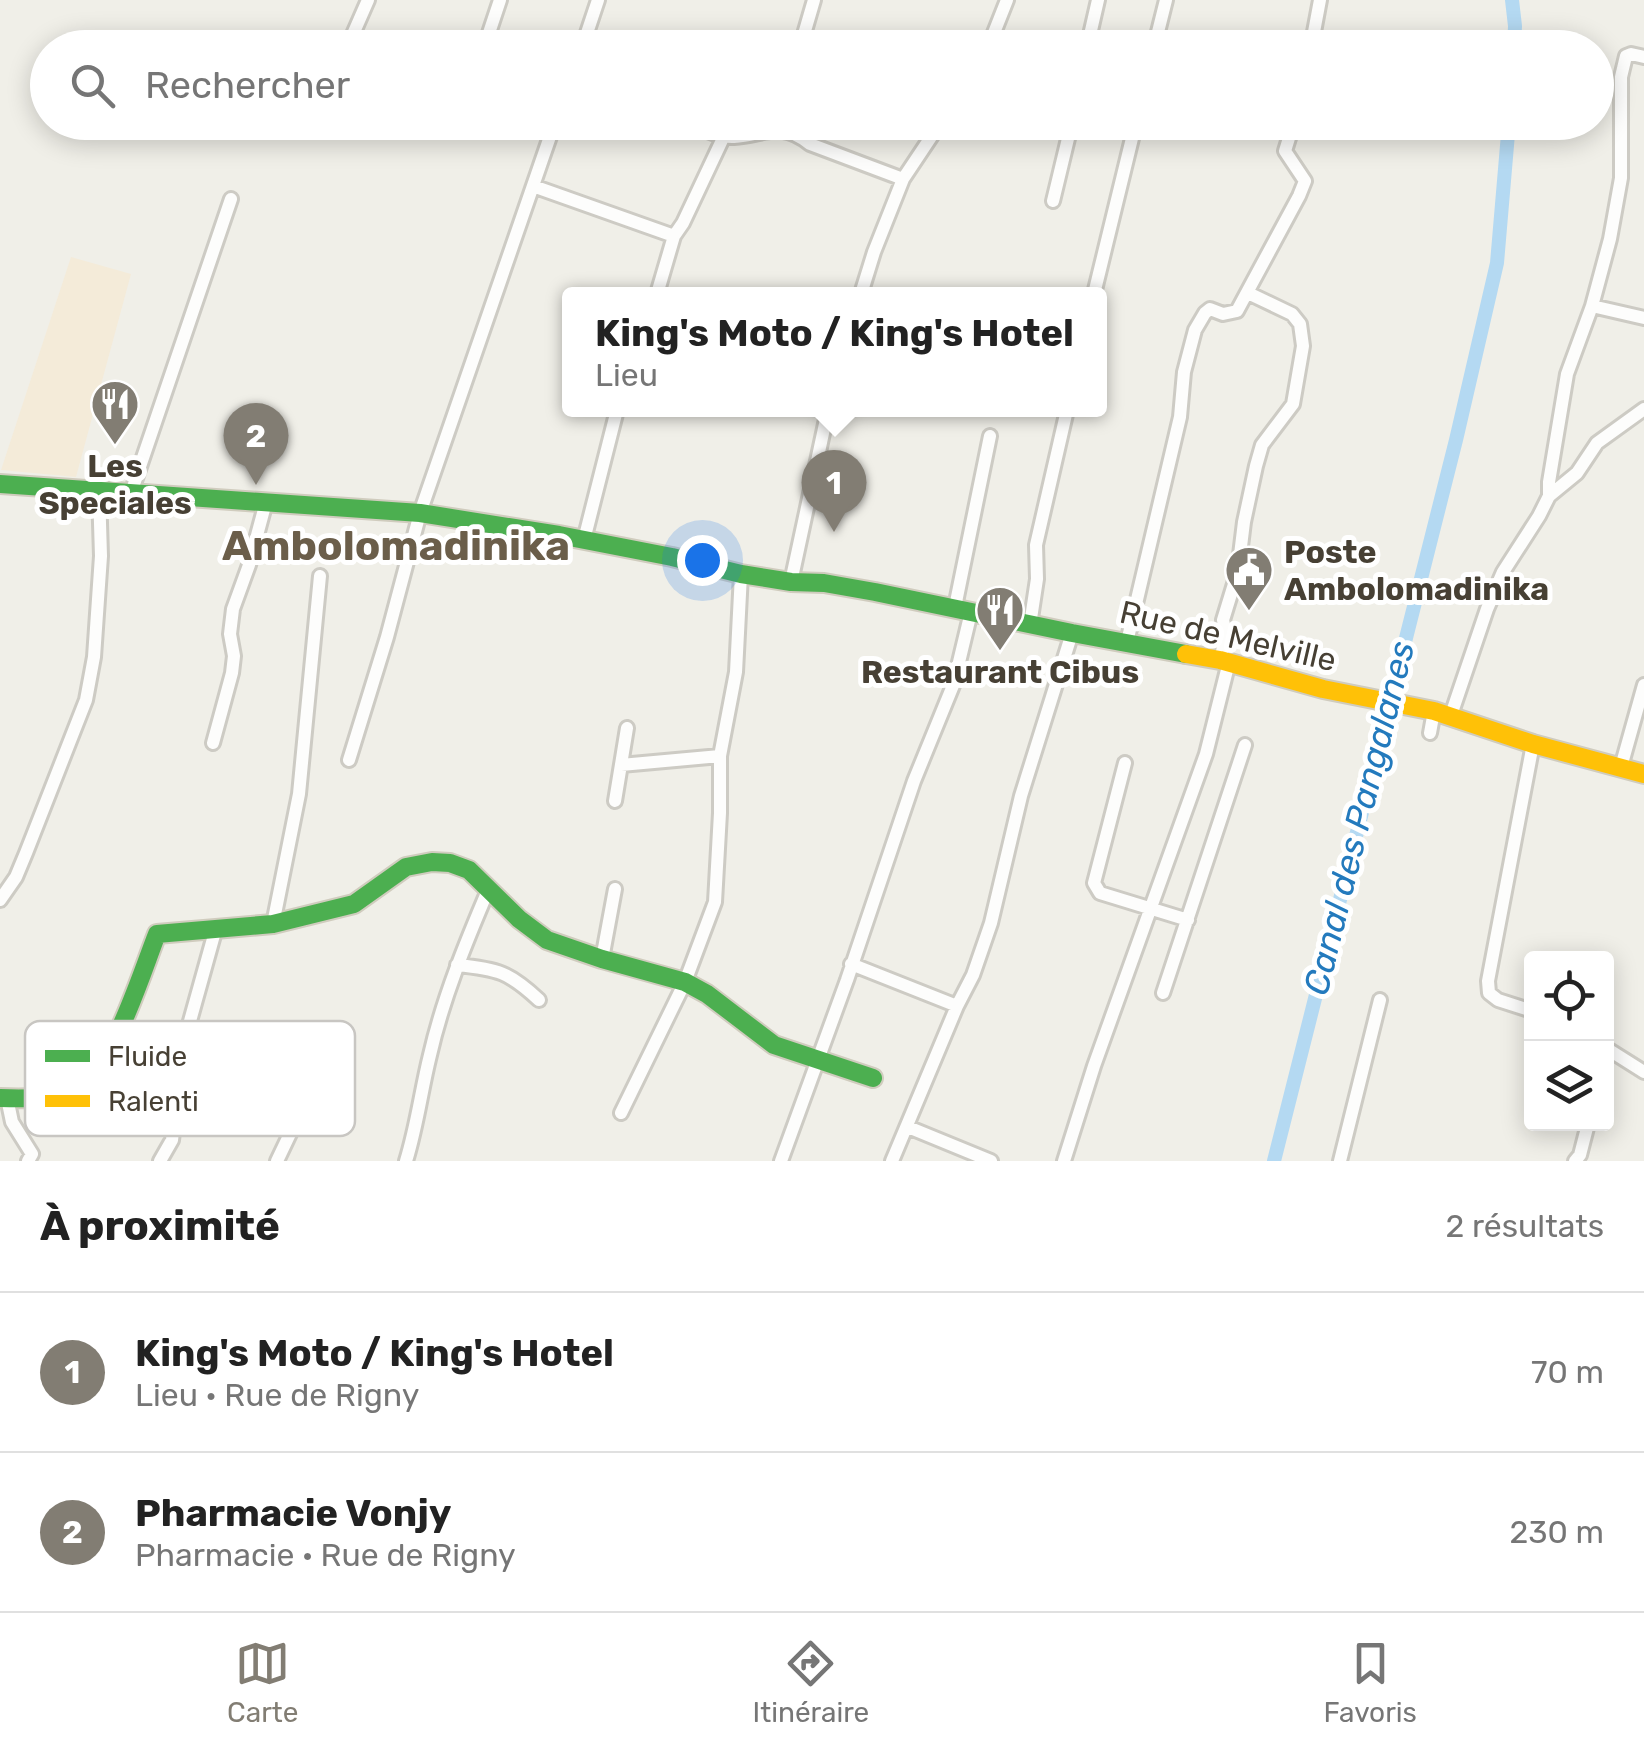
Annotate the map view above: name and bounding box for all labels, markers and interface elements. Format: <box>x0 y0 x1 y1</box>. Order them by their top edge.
search box <box>30 30 1614 140</box>
icon: search <box>65 58 120 113</box>
text: Rechercher <box>145 62 350 108</box>
popup <box>562 287 1107 417</box>
text: King's Moto / King's Hotel <box>595 310 1074 356</box>
text: Lieu <box>595 356 658 394</box>
restaurant icon: Les Speciales <box>89 378 141 446</box>
pin: 2 <box>224 402 288 485</box>
place label: Les Speciales <box>38 447 192 522</box>
pin: 1 <box>802 450 866 532</box>
district label: Ambolomadinika <box>222 521 570 571</box>
place label: Poste Ambolomadinika <box>1284 533 1549 608</box>
your location <box>677 535 728 586</box>
public building icon: Poste Ambolomadinika <box>1223 544 1275 612</box>
restaurant icon: Restaurant Cibus <box>974 584 1026 652</box>
street label: Rue de Melville <box>1116 593 1340 679</box>
water label: Canal des Pangalanes <box>1295 637 1423 999</box>
place label: Restaurant Cibus <box>861 653 1139 691</box>
map controls <box>1524 951 1614 1131</box>
button: locate <box>1524 951 1614 1041</box>
legend <box>25 1021 355 1136</box>
text: Fluide <box>108 1040 187 1073</box>
button: layers <box>1524 1041 1614 1131</box>
text: Ralenti <box>108 1085 199 1118</box>
text: À proximité <box>40 1201 280 1251</box>
text: 2 résultats <box>1445 1207 1604 1245</box>
text: King's Moto / King's Hotel <box>135 1330 614 1376</box>
text: 1 <box>65 1353 80 1391</box>
text: 70 m <box>1531 1353 1604 1391</box>
text: Lieu · Rue de Rigny <box>135 1376 419 1414</box>
text: Pharmacie Vonjy <box>135 1490 451 1536</box>
text: 2 <box>62 1513 83 1551</box>
text: 230 m <box>1509 1513 1604 1551</box>
text: Pharmacie · Rue de Rigny <box>135 1536 516 1574</box>
tab: Carte <box>227 1636 298 1729</box>
tab: Itinéraire <box>753 1636 869 1729</box>
tab: Favoris <box>1323 1636 1417 1729</box>

